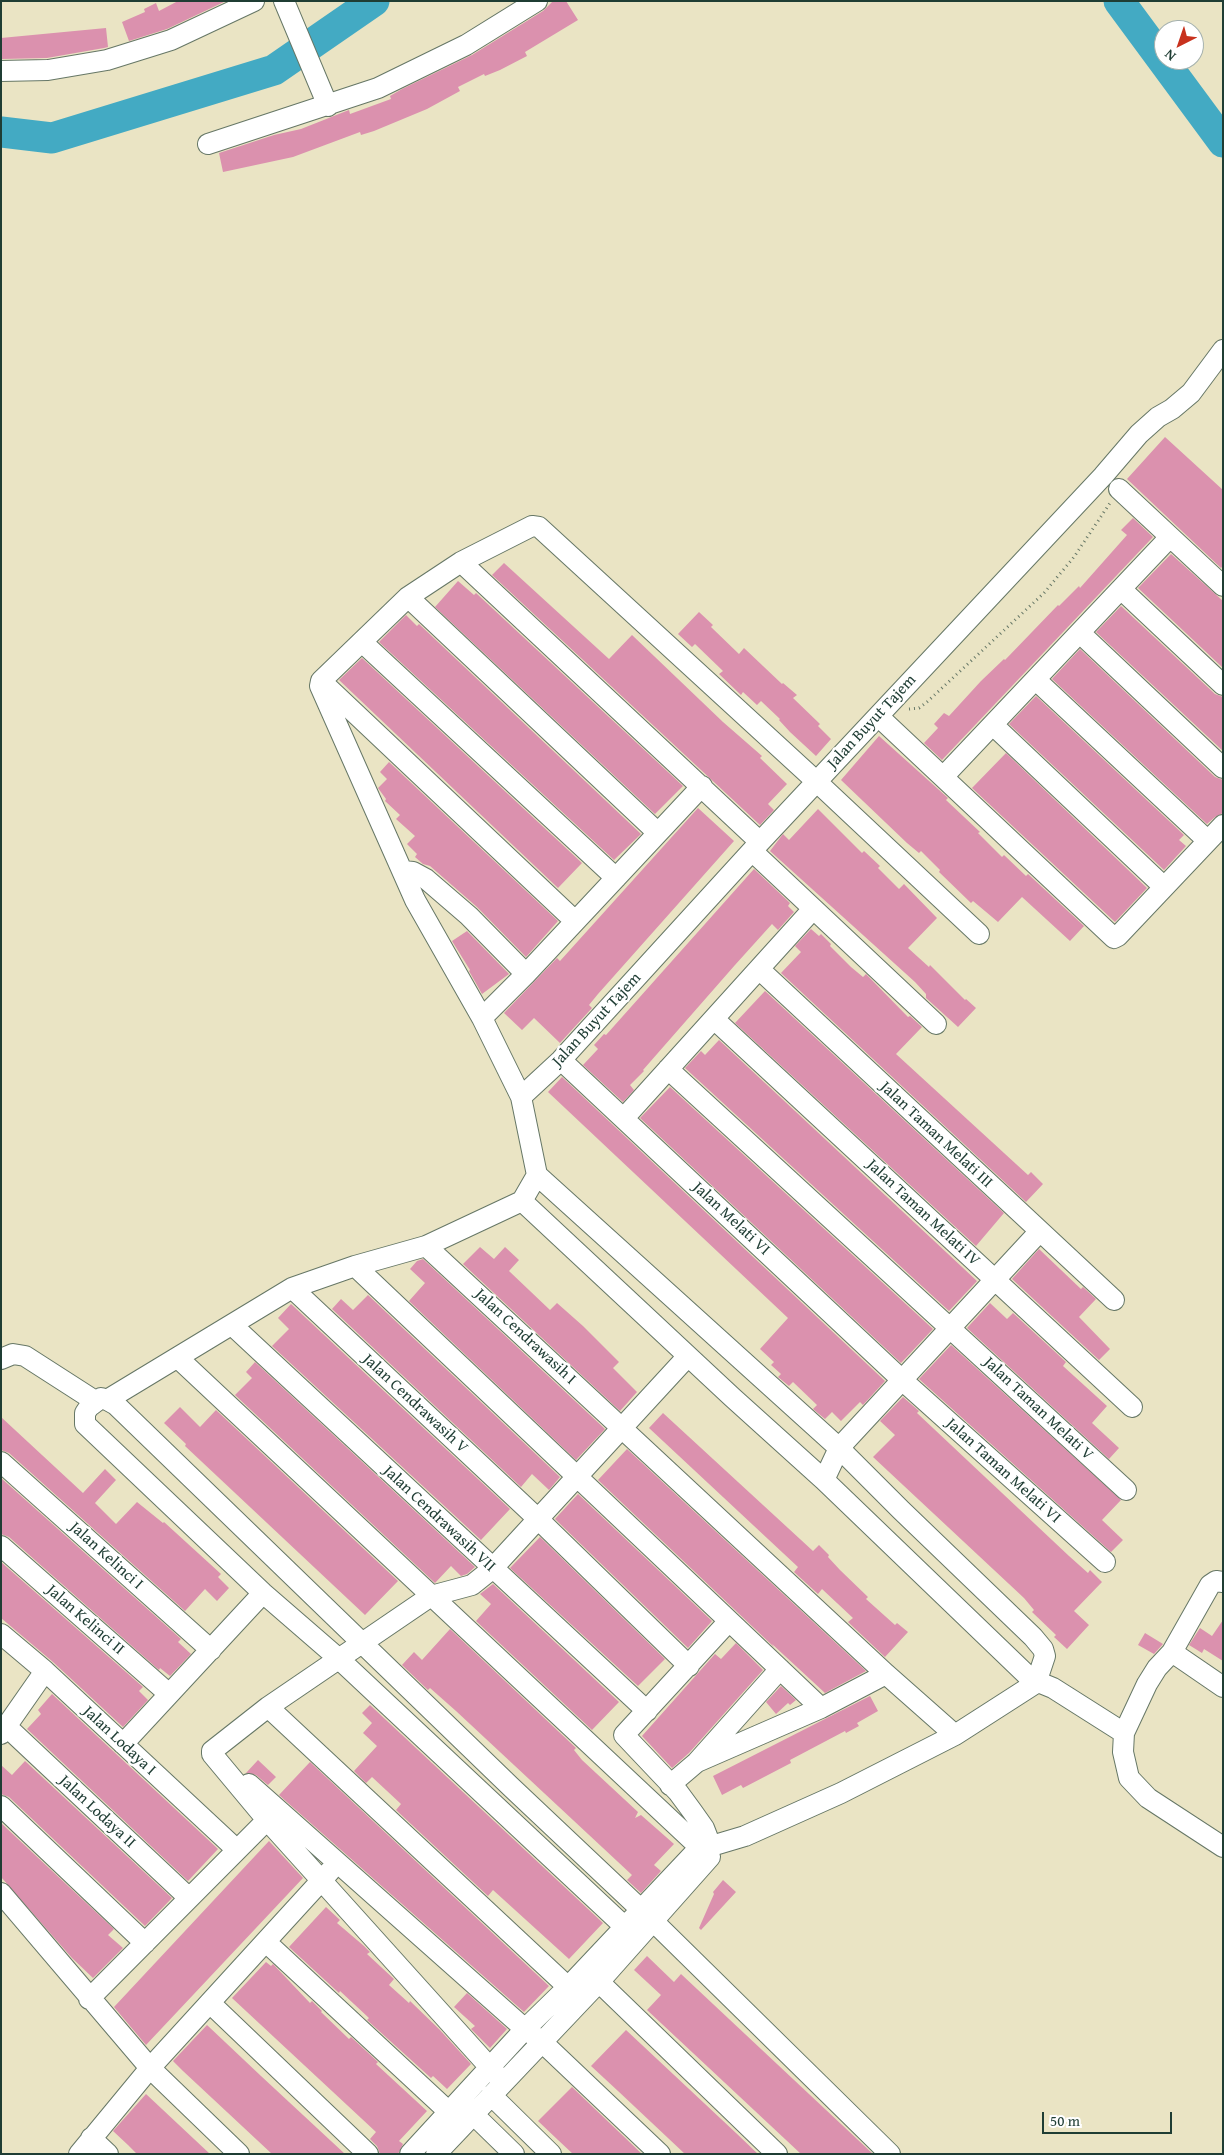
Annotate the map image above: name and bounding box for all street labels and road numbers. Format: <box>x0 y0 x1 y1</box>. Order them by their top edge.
street label: Jalan Buyut Tajem <box>824 671 920 773</box>
street label: Jalan Buyut Tajem <box>549 969 645 1071</box>
street label: Jalan Taman Melati III <box>876 1078 996 1192</box>
street label: Jalan Taman Melati IV <box>862 1156 984 1270</box>
street label: Jalan Melati VI <box>688 1178 774 1260</box>
street label: Jalan Cendrawasih I <box>470 1285 580 1389</box>
street label: Jalan Cendrawasih V <box>358 1350 472 1458</box>
street label: Jalan Taman Melati V <box>979 1353 1097 1465</box>
street label: Jalan Taman Melati VI <box>942 1414 1064 1528</box>
street label: Jalan Cendrawasih VII <box>379 1462 499 1576</box>
street label: Jalan Kelinci I <box>65 1518 147 1594</box>
street label: Jalan Kelinci II <box>42 1581 128 1659</box>
street label: Jalan Lodaya I <box>78 1702 160 1780</box>
street label: Jalan Lodaya II <box>55 1772 139 1852</box>

